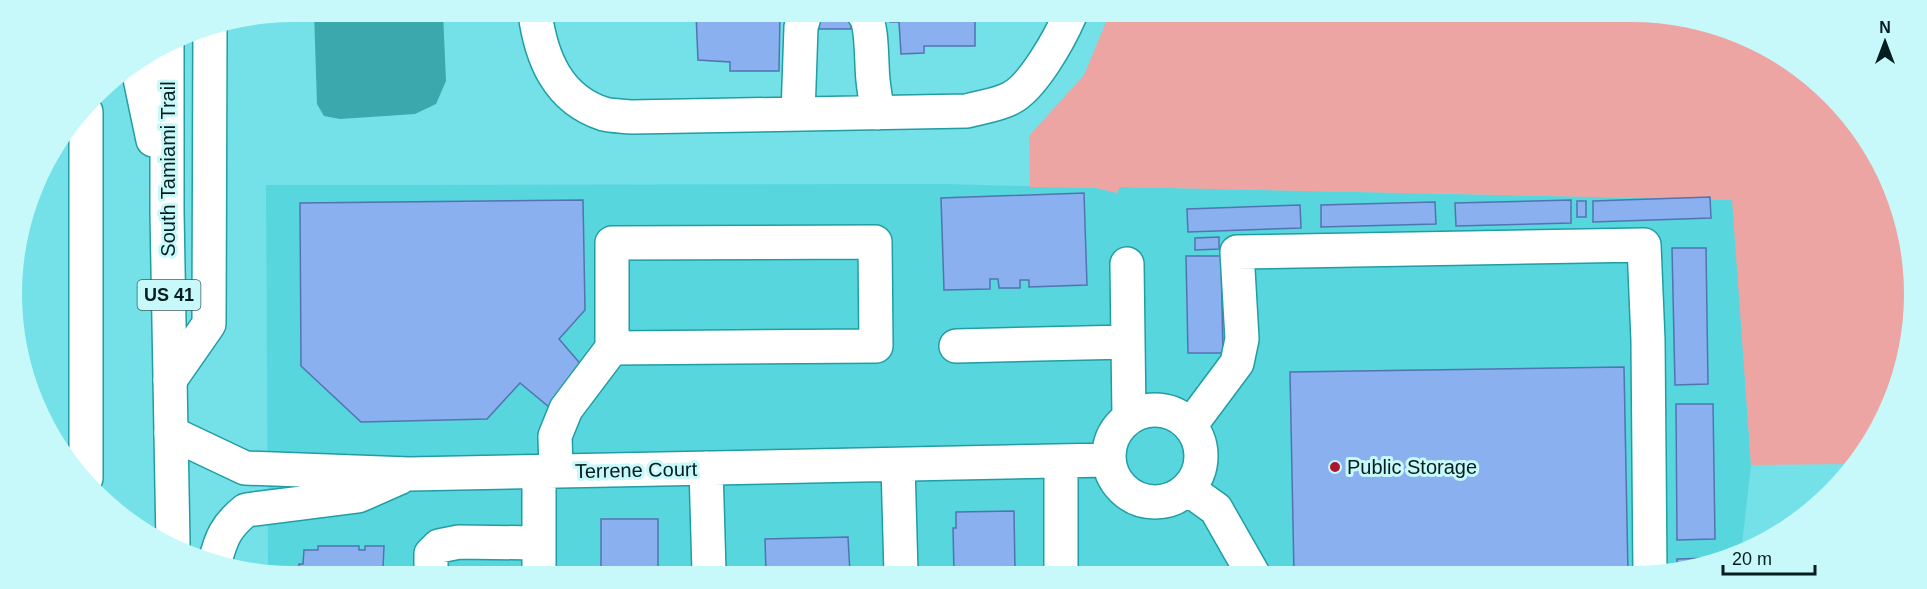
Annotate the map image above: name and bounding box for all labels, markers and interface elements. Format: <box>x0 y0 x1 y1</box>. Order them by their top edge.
north arrow <box>1855 12 1915 72</box>
text: N <box>1879 19 1891 36</box>
street label: South Tamiami Trail <box>157 81 179 257</box>
road number: US 41 <box>138 280 201 310</box>
place label: Public Storage <box>1347 456 1477 478</box>
street label: Terrene Court <box>575 458 698 482</box>
marker: Public Storage <box>1328 460 1342 474</box>
scale bar <box>1723 538 1814 576</box>
text: 20 m <box>1732 549 1772 569</box>

